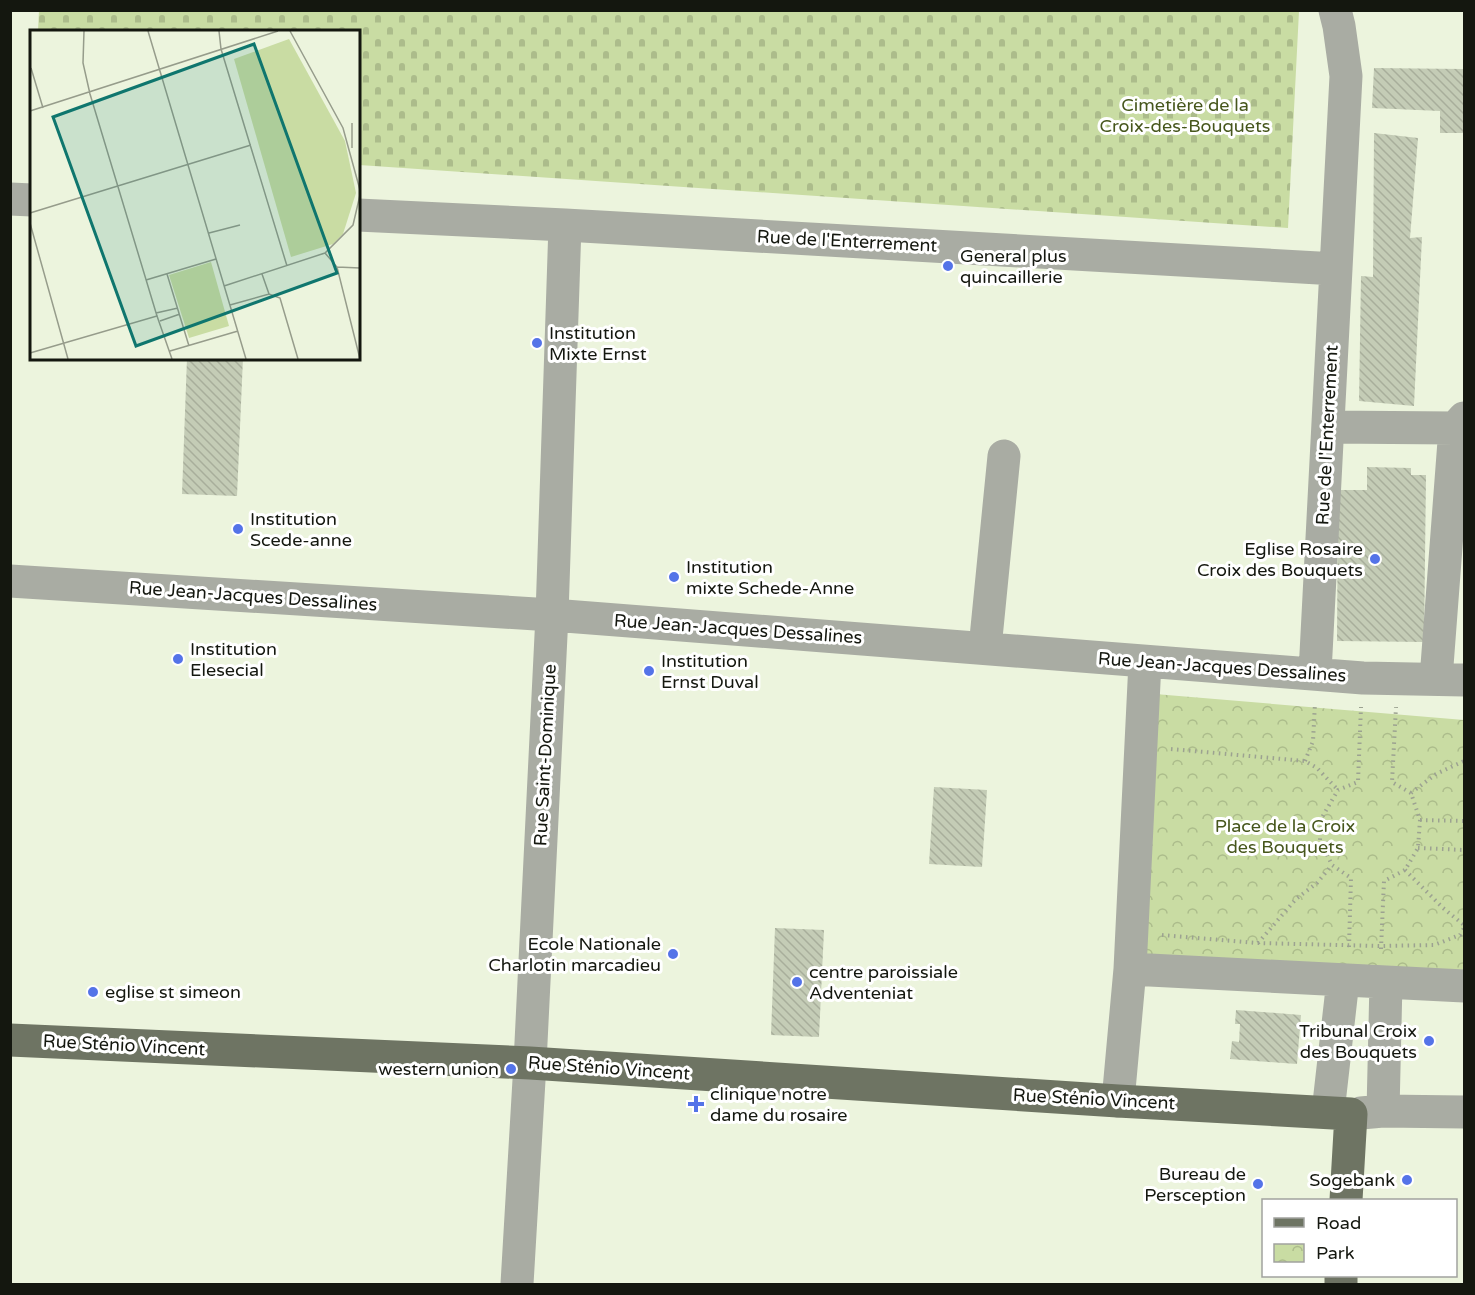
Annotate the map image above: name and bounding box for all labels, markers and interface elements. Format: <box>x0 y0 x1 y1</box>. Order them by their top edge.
inset map <box>30 30 360 360</box>
park label: Cimetière de la Croix-des-Bouquets <box>1100 94 1270 137</box>
street label: Rue de l'Enterrement <box>756 225 938 257</box>
place label: General plus quincaillerie <box>960 245 1067 288</box>
marker: General plus quincaillerie <box>941 259 955 273</box>
place label: Institution Mixte Ernst <box>549 322 647 365</box>
marker: Institution Mixte Ernst <box>530 336 544 350</box>
street label: Rue de l'Enterrement <box>1311 344 1343 526</box>
place label: Institution Scede-anne <box>250 508 352 551</box>
marker: Institution Scede-anne <box>231 522 245 536</box>
place label: Eglise Rosaire Croix des Bouquets <box>1197 538 1363 581</box>
marker: Eglise Rosaire Croix des Bouquets <box>1368 552 1382 566</box>
place label: Institution mixte Schede-Anne <box>686 556 854 599</box>
marker: Institution mixte Schede-Anne <box>667 570 681 584</box>
street label: Rue Jean-Jacques Dessalines <box>128 576 378 616</box>
street label: Rue Jean-Jacques Dessalines <box>613 609 863 649</box>
place label: Institution Elesecial <box>190 638 277 681</box>
street label: Rue Jean-Jacques Dessalines <box>1097 647 1347 687</box>
place label: Institution Ernst Duval <box>661 650 759 693</box>
marker: Institution Elesecial <box>171 652 185 666</box>
street label: Rue Saint-Dominique <box>529 663 561 847</box>
marker: Institution Ernst Duval <box>642 664 656 678</box>
park label: Place de la Croix des Bouquets <box>1215 815 1355 858</box>
place label: Ecole Nationale Charlotin marcadieu <box>488 933 661 976</box>
marker: Ecole Nationale Charlotin marcadieu <box>666 947 680 961</box>
place label: centre paroissiale Adventeniat <box>809 961 958 1004</box>
marker: centre paroissiale Adventeniat <box>790 975 804 989</box>
place label: eglise st simeon <box>105 981 241 1003</box>
marker: eglise st simeon <box>86 985 100 999</box>
place label: Tribunal Croix des Bouquets <box>1299 1020 1417 1063</box>
street label: Rue Sténio Vincent <box>42 1030 206 1060</box>
marker: Tribunal Croix des Bouquets <box>1422 1034 1436 1048</box>
street label: Rue Sténio Vincent <box>527 1051 691 1085</box>
place label: western union <box>378 1058 499 1080</box>
marker: western union <box>504 1062 518 1076</box>
place label: clinique notre dame du rosaire <box>710 1083 847 1126</box>
street label: Rue Sténio Vincent <box>1012 1084 1176 1114</box>
marker: clinique notre dame du rosaire <box>687 1095 705 1113</box>
place label: Bureau de Persception <box>1144 1163 1246 1206</box>
place label: Sogebank <box>1309 1169 1395 1191</box>
marker: Sogebank <box>1400 1173 1414 1187</box>
marker: Bureau de Persception <box>1251 1177 1265 1191</box>
legend <box>1262 1199 1457 1277</box>
text: Road <box>1316 1212 1361 1234</box>
text: Park <box>1316 1242 1355 1264</box>

